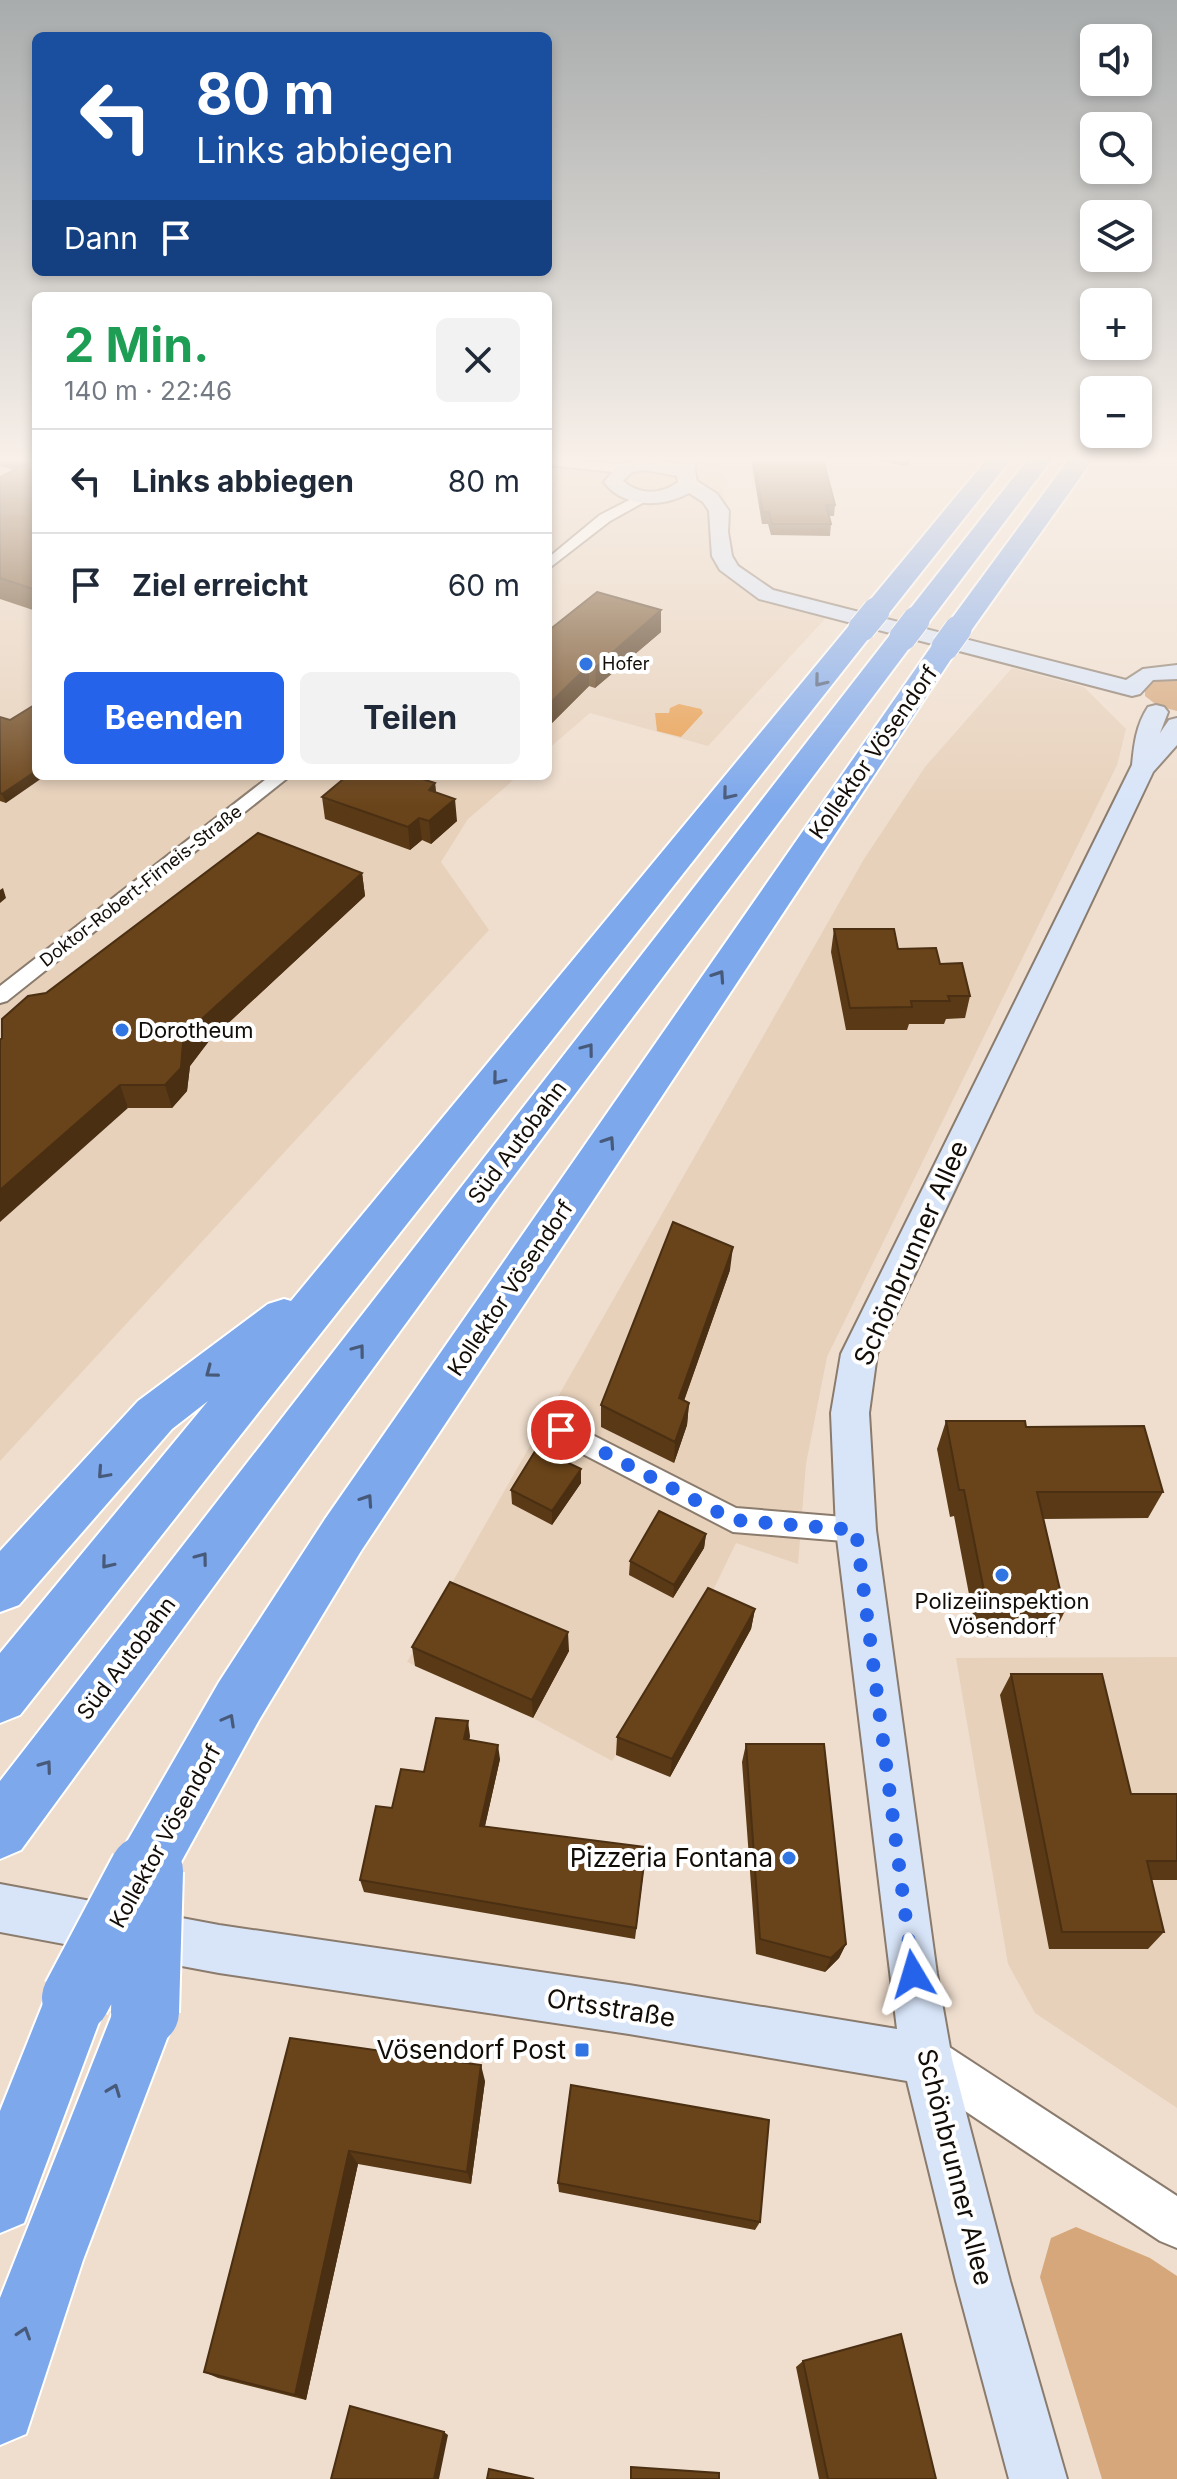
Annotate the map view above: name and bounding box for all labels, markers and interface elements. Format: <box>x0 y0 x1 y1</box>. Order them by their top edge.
map controls <box>1080 24 1152 448</box>
button: sound <box>1080 24 1152 96</box>
text: 80 m <box>196 60 335 128</box>
icon: left <box>64 64 168 168</box>
button: search <box>1080 112 1152 184</box>
text: Links abbiegen <box>196 128 454 172</box>
button: layers <box>1080 200 1152 272</box>
icon: arrive <box>154 216 198 260</box>
text: Dann <box>64 220 138 256</box>
button: + <box>1080 288 1152 360</box>
text: 2 Min. <box>64 315 209 374</box>
button: close <box>436 318 520 402</box>
text: 140 m · 22:46 <box>64 375 232 406</box>
button: − <box>1080 376 1152 448</box>
icon: left <box>64 459 108 503</box>
text: Links abbiegen <box>132 463 354 499</box>
text: 80 m <box>448 463 520 499</box>
icon: arrive <box>64 563 108 607</box>
text: Ziel erreicht <box>132 567 308 603</box>
text: 60 m <box>448 567 520 603</box>
place label: Hofer <box>602 653 650 674</box>
marker: Hofer <box>577 655 595 673</box>
street label: Kollektor Vösendorf <box>803 660 943 844</box>
button: Beenden <box>64 672 284 764</box>
button: Teilen <box>300 672 520 764</box>
one-way arrow <box>815 672 829 687</box>
one-way arrow <box>723 785 738 799</box>
street label: Doktor-Robert-Firneis-Straße <box>36 800 246 971</box>
one-way arrow <box>709 971 724 985</box>
place label: Dorotheum <box>138 1017 254 1043</box>
marker: Dorotheum <box>113 1021 131 1039</box>
one-way arrow <box>578 1044 592 1058</box>
one-way arrow <box>493 1070 508 1084</box>
street label: Süd Autobahn <box>462 1075 572 1209</box>
one-way arrow <box>599 1136 614 1151</box>
street label: Schönbrunner Allee <box>847 1136 974 1370</box>
street label: Kollektor Vösendorf <box>442 1196 578 1380</box>
one-way arrow <box>349 1345 364 1359</box>
one-way arrow <box>205 1363 220 1377</box>
pin <box>527 1396 595 1464</box>
icon: arrive <box>539 1408 583 1452</box>
one-way arrow <box>98 1464 113 1478</box>
one-way arrow <box>357 1494 372 1508</box>
one-way arrow <box>193 1552 207 1567</box>
one-way arrow <box>102 1554 117 1568</box>
marker: Polizeiinspektion Vösendorf <box>993 1566 1011 1584</box>
place label: Polizeiinspektion Vösendorf <box>915 1588 1089 1639</box>
street label: Süd Autobahn <box>71 1591 181 1725</box>
one-way arrow <box>219 1714 235 1729</box>
street label: Kollektor Vösendorf <box>104 1740 226 1932</box>
one-way arrow <box>36 1760 51 1774</box>
place label: Pizzeria Fontana <box>570 1842 773 1873</box>
marker: Pizzeria Fontana <box>780 1849 798 1867</box>
position arrow <box>871 1932 955 2016</box>
street label: Ortsstraße <box>545 1982 678 2033</box>
place label: Vösendorf Post <box>377 2034 566 2065</box>
marker: Vösendorf Post <box>573 2041 591 2059</box>
street label: Schönbrunner Allee <box>911 2045 1000 2288</box>
one-way arrow <box>104 2084 121 2098</box>
one-way arrow <box>15 2327 31 2341</box>

